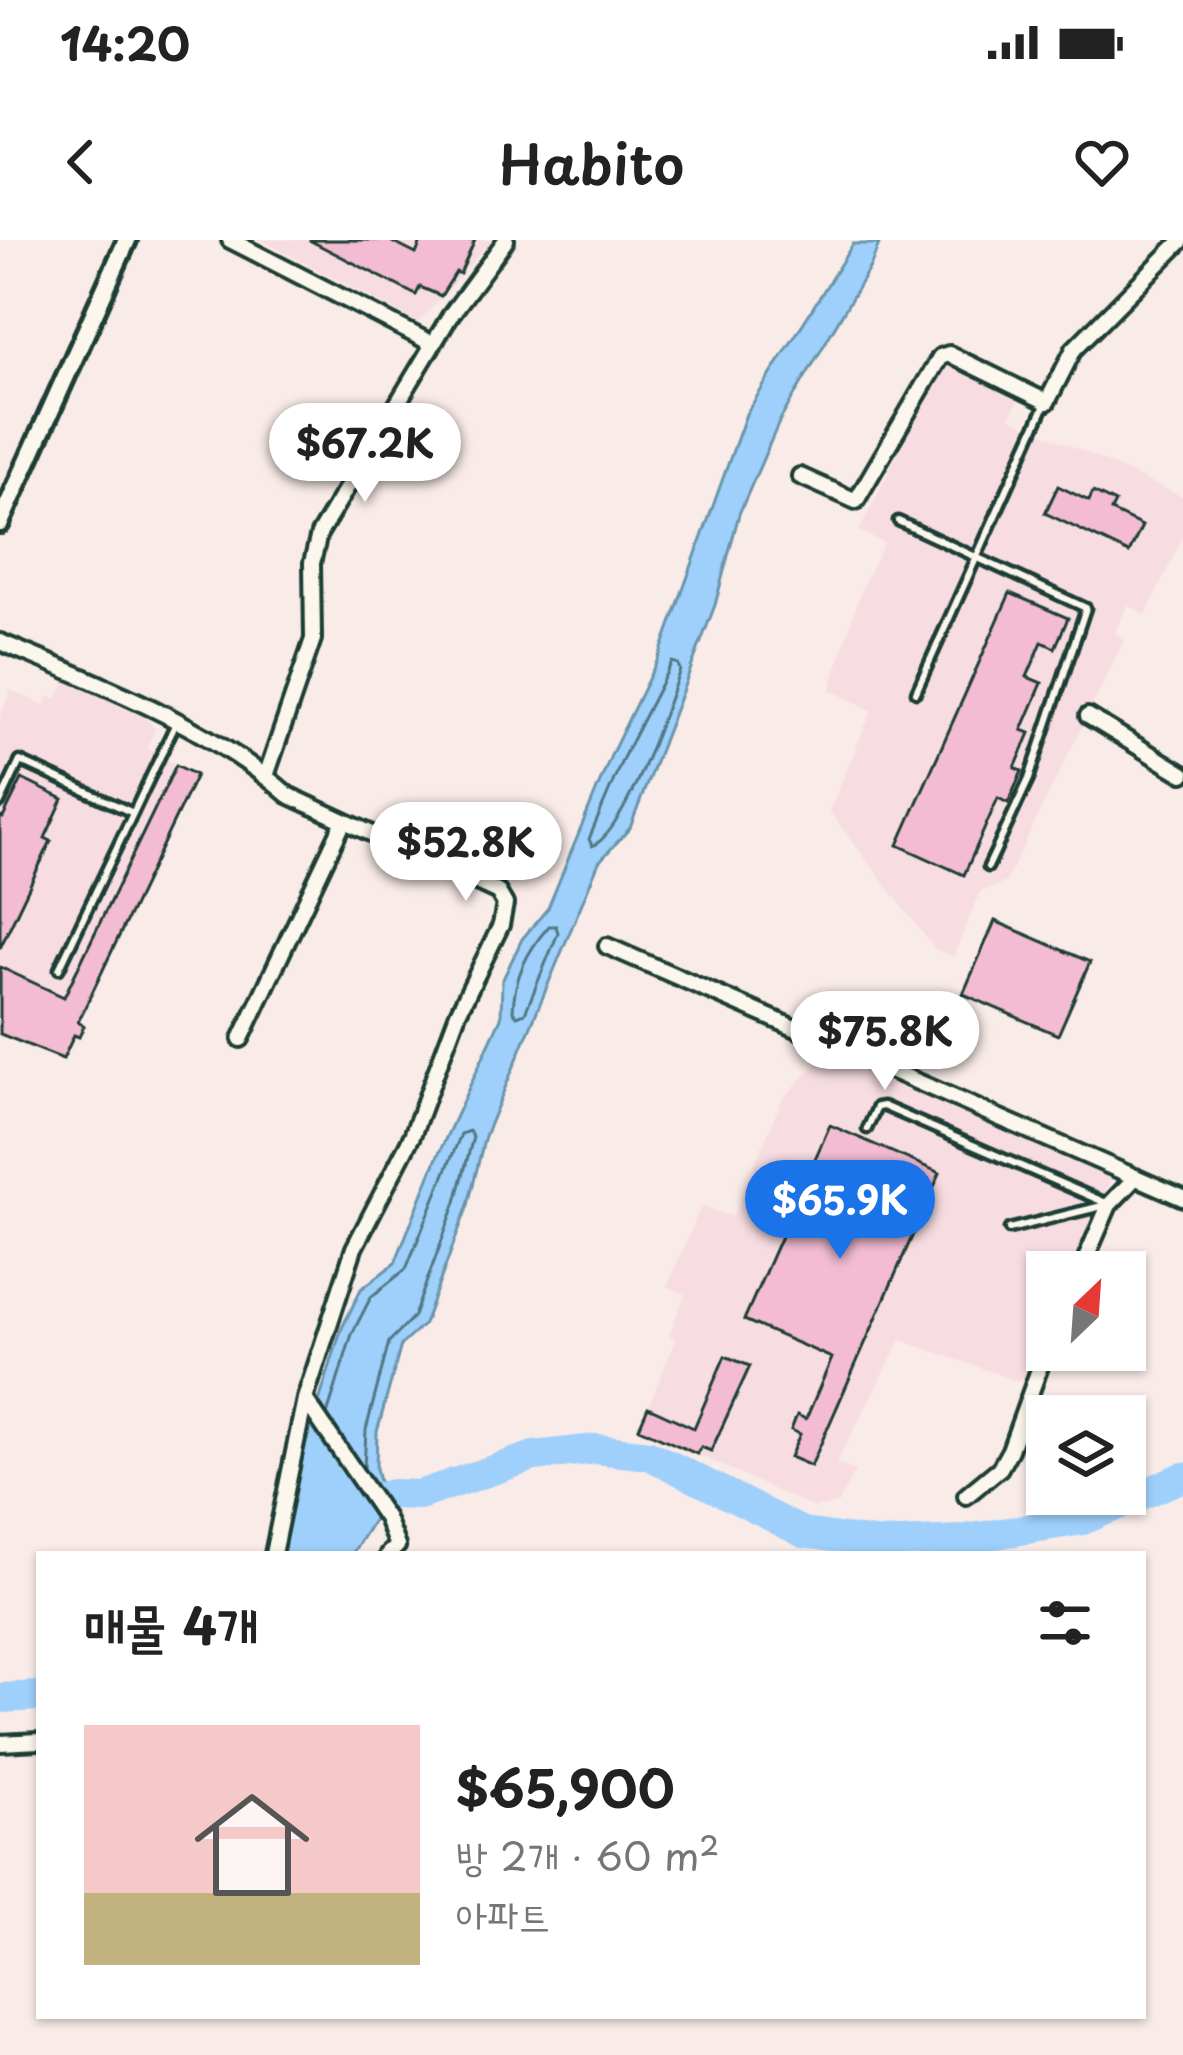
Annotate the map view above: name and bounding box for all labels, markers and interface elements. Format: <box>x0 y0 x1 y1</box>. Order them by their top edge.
text: 14:20 <box>60 8 190 76</box>
text: Habito <box>499 122 684 203</box>
icon: back <box>48 129 114 195</box>
icon: heart <box>1069 129 1135 195</box>
pin: $67.2K <box>267 403 463 505</box>
text: $67.2K <box>296 412 434 471</box>
pin: $52.8K <box>368 802 564 904</box>
text: $52.8K <box>397 811 535 870</box>
pin: $75.8K <box>787 991 983 1093</box>
text: $75.8K <box>817 1000 953 1059</box>
pin: $65.9K <box>742 1160 938 1262</box>
text: $65.9K <box>772 1169 908 1228</box>
north arrow <box>1026 1251 1146 1371</box>
map controls <box>1026 1251 1146 1515</box>
button: layers <box>1026 1395 1146 1515</box>
text: 매물 4개 <box>84 1585 258 1662</box>
icon: filters <box>1032 1590 1098 1656</box>
text: $65,900 <box>456 1748 675 1825</box>
icon: home <box>180 1773 324 1917</box>
text: 방 2개 · 60 m² <box>456 1825 720 1884</box>
text: 아파트 <box>456 1884 550 1943</box>

